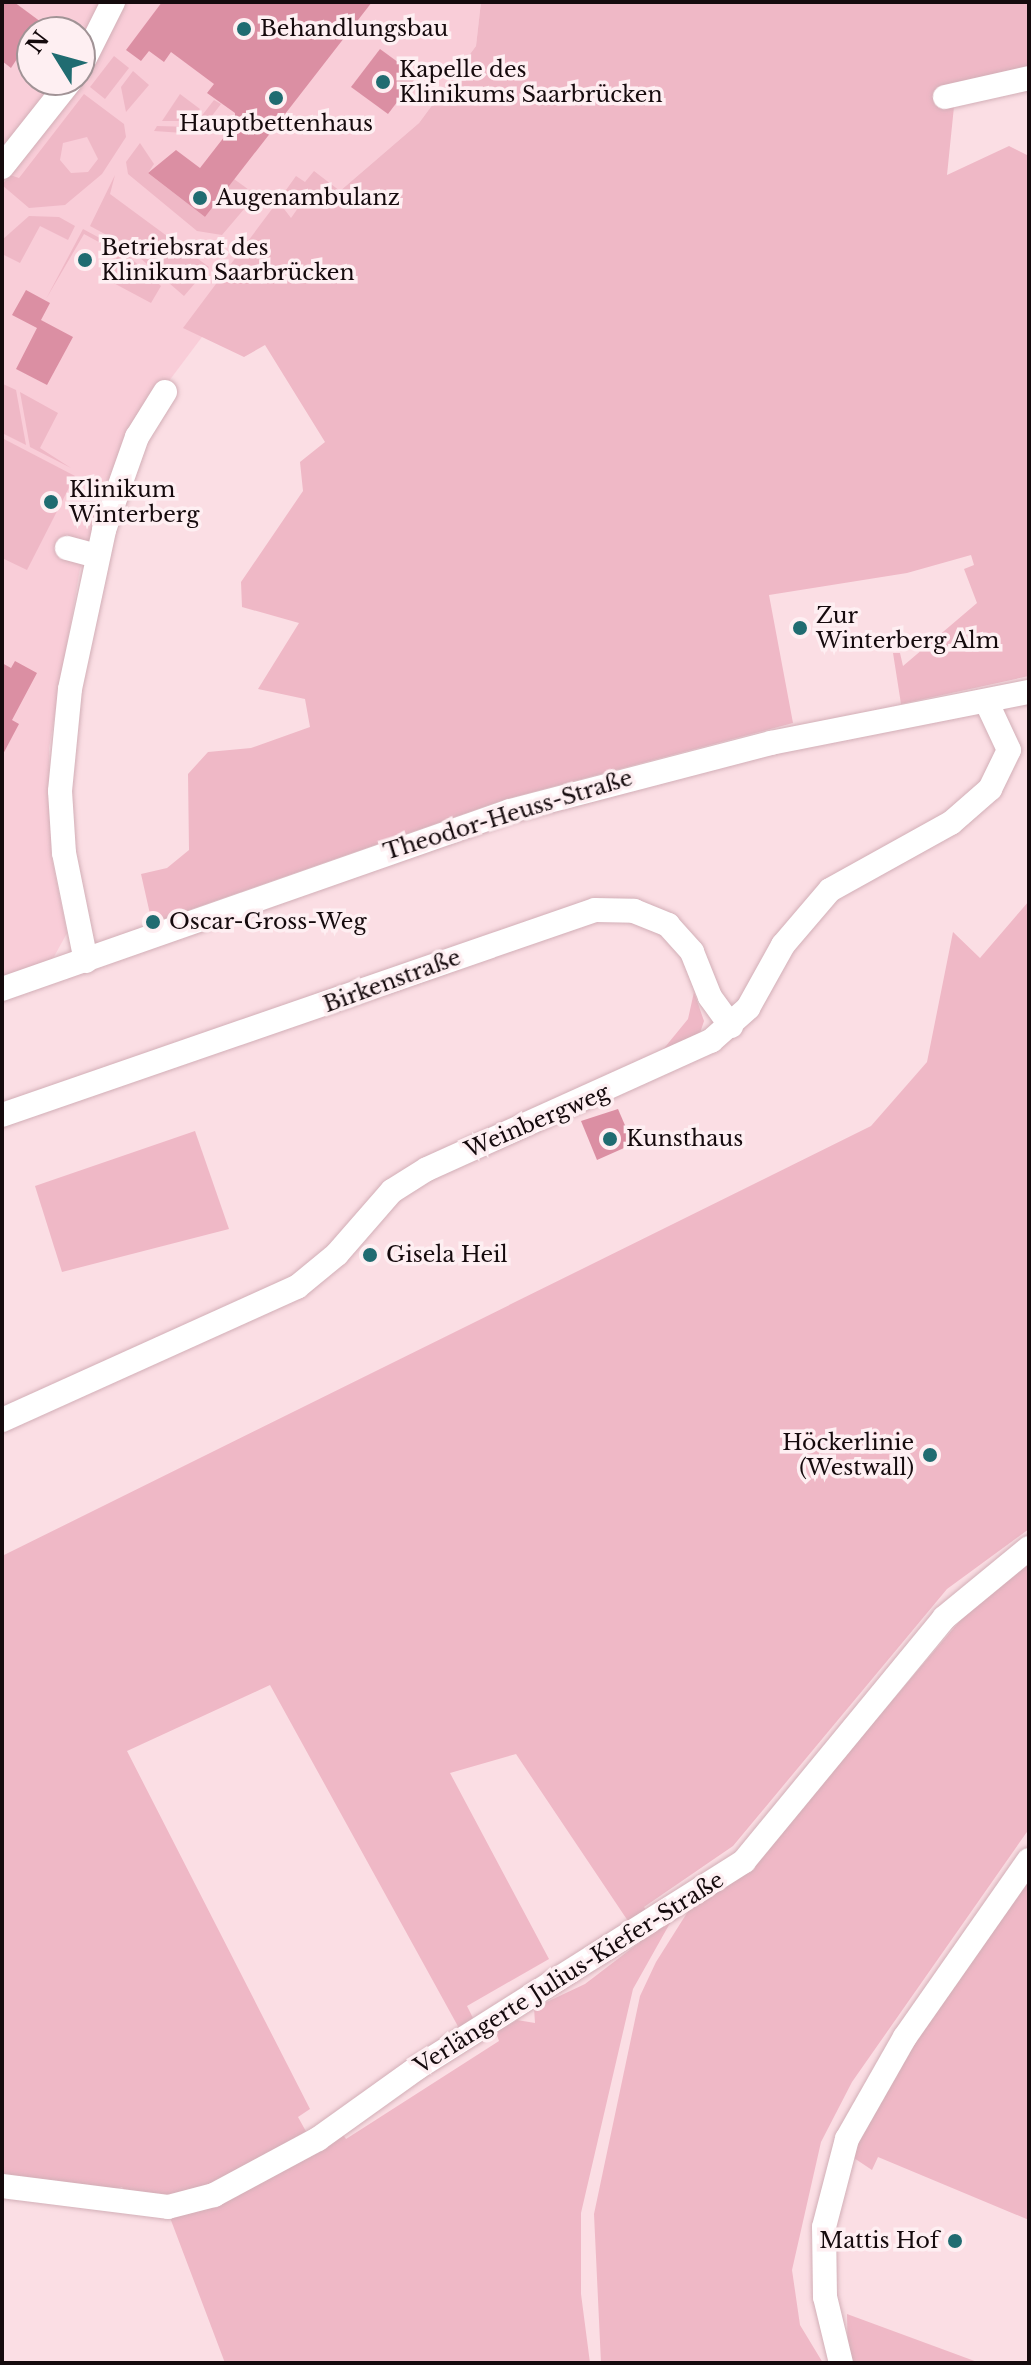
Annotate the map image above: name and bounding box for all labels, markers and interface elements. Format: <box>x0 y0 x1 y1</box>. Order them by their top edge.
north arrow <box>16 16 96 96</box>
place label: Behandlungsbau <box>260 16 448 42</box>
marker: Behandlungsbau <box>235 20 253 38</box>
text: N <box>21 26 55 59</box>
place label: Kapelle des Klinikums Saarbrücken <box>399 56 663 108</box>
marker: Kapelle des Klinikums Saarbrücken <box>374 73 392 91</box>
marker: Hauptbettenhaus <box>267 89 285 107</box>
place label: Hauptbettenhaus <box>179 111 373 137</box>
place label: Augenambulanz <box>216 185 400 211</box>
marker: Augenambulanz <box>191 189 209 207</box>
place label: Betriebsrat des Klinikum Saarbrücken <box>101 234 355 286</box>
marker: Betriebsrat des Klinikum Saarbrücken <box>76 251 94 269</box>
place label: Klinikum Winterberg <box>69 476 199 528</box>
marker: Klinikum Winterberg <box>40 491 62 513</box>
place label: Zur Winterberg Alm <box>816 602 1000 654</box>
marker: Zur Winterberg Alm <box>791 619 809 637</box>
street label: Theodor-Heuss-Straße <box>380 765 636 865</box>
place label: Oscar-Gross-Weg <box>169 909 367 935</box>
marker: Oscar-Gross-Weg <box>144 913 162 931</box>
street label: Birkenstraße <box>320 944 464 1018</box>
street label: Weinbergweg <box>461 1079 613 1163</box>
place label: Kunsthaus <box>626 1126 743 1152</box>
marker: Kunsthaus <box>601 1130 619 1148</box>
place label: Gisela Heil <box>386 1242 508 1268</box>
marker: Gisela Heil <box>361 1246 379 1264</box>
place label: Höckerlinie (Westwall) <box>782 1429 914 1480</box>
marker: Höckerlinie (Westwall) <box>921 1446 939 1464</box>
street label: Verlängerte Julius-Kiefer-Straße <box>409 1866 729 2080</box>
place label: Mattis Hof <box>819 2228 939 2254</box>
marker: Mattis Hof <box>946 2232 964 2250</box>

